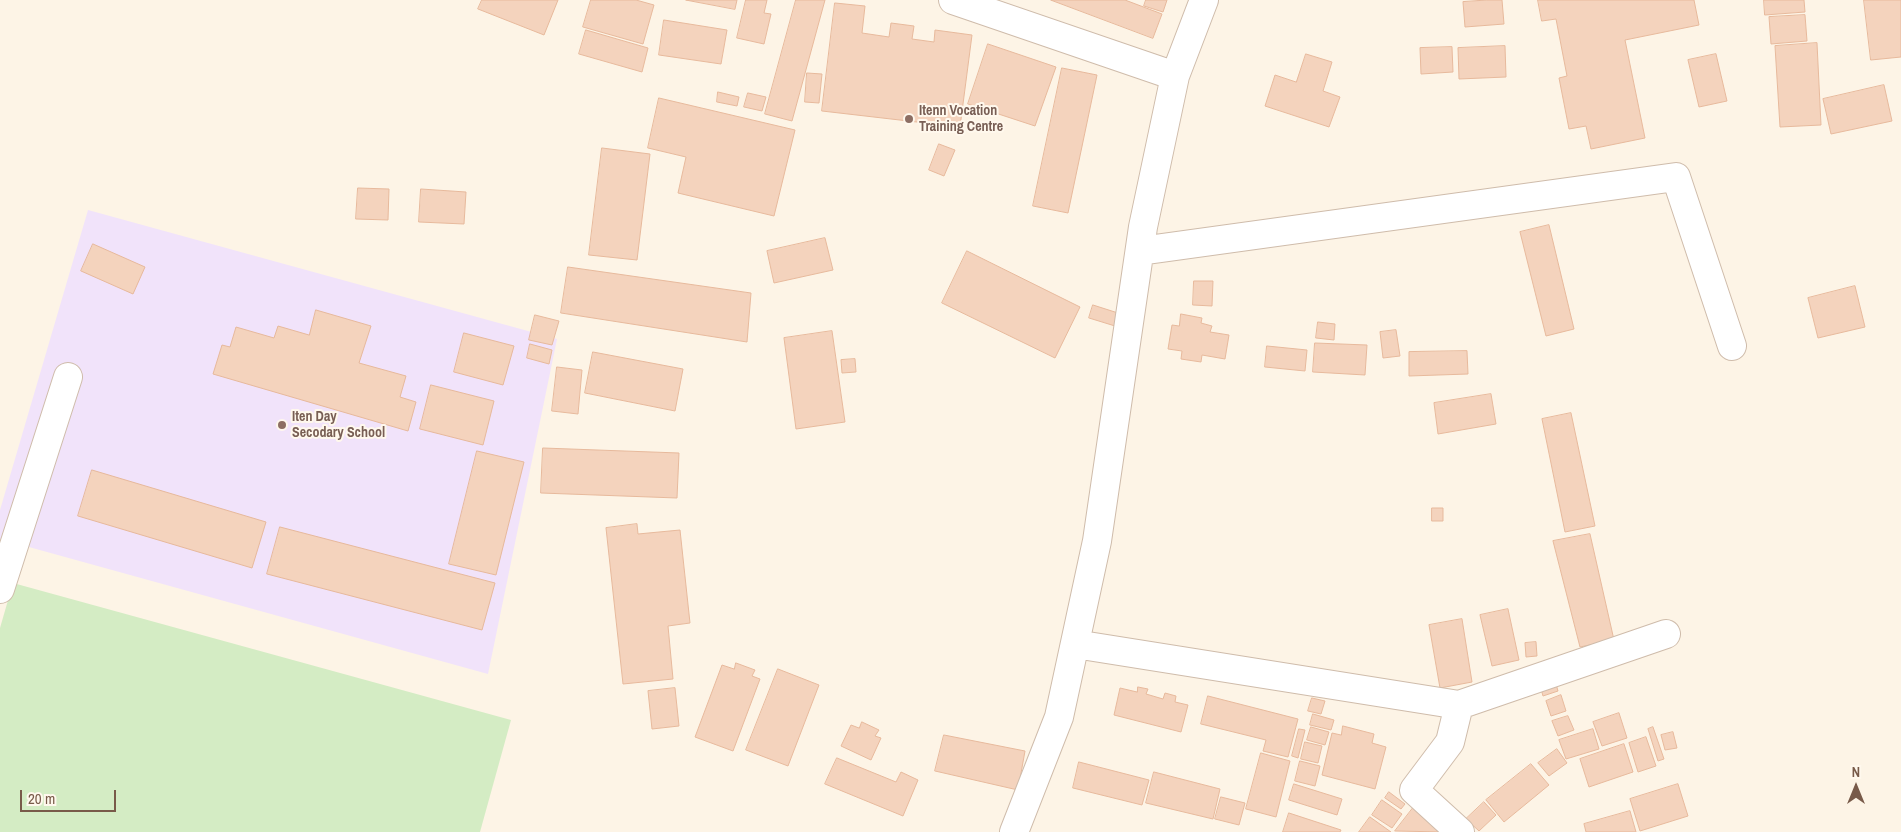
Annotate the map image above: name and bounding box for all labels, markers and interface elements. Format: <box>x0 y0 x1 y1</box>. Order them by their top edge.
place label: Itenn Vocation Training Centre <box>919 103 1003 136</box>
marker: Itenn Vocation Training Centre <box>903 113 915 125</box>
place label: Iten Day Secodary School <box>292 409 385 442</box>
marker: Iten Day Secodary School <box>276 419 288 431</box>
north arrow <box>1831 762 1881 812</box>
text: N <box>1852 763 1860 781</box>
scale bar <box>22 780 119 812</box>
text: 20 m <box>28 788 55 809</box>

